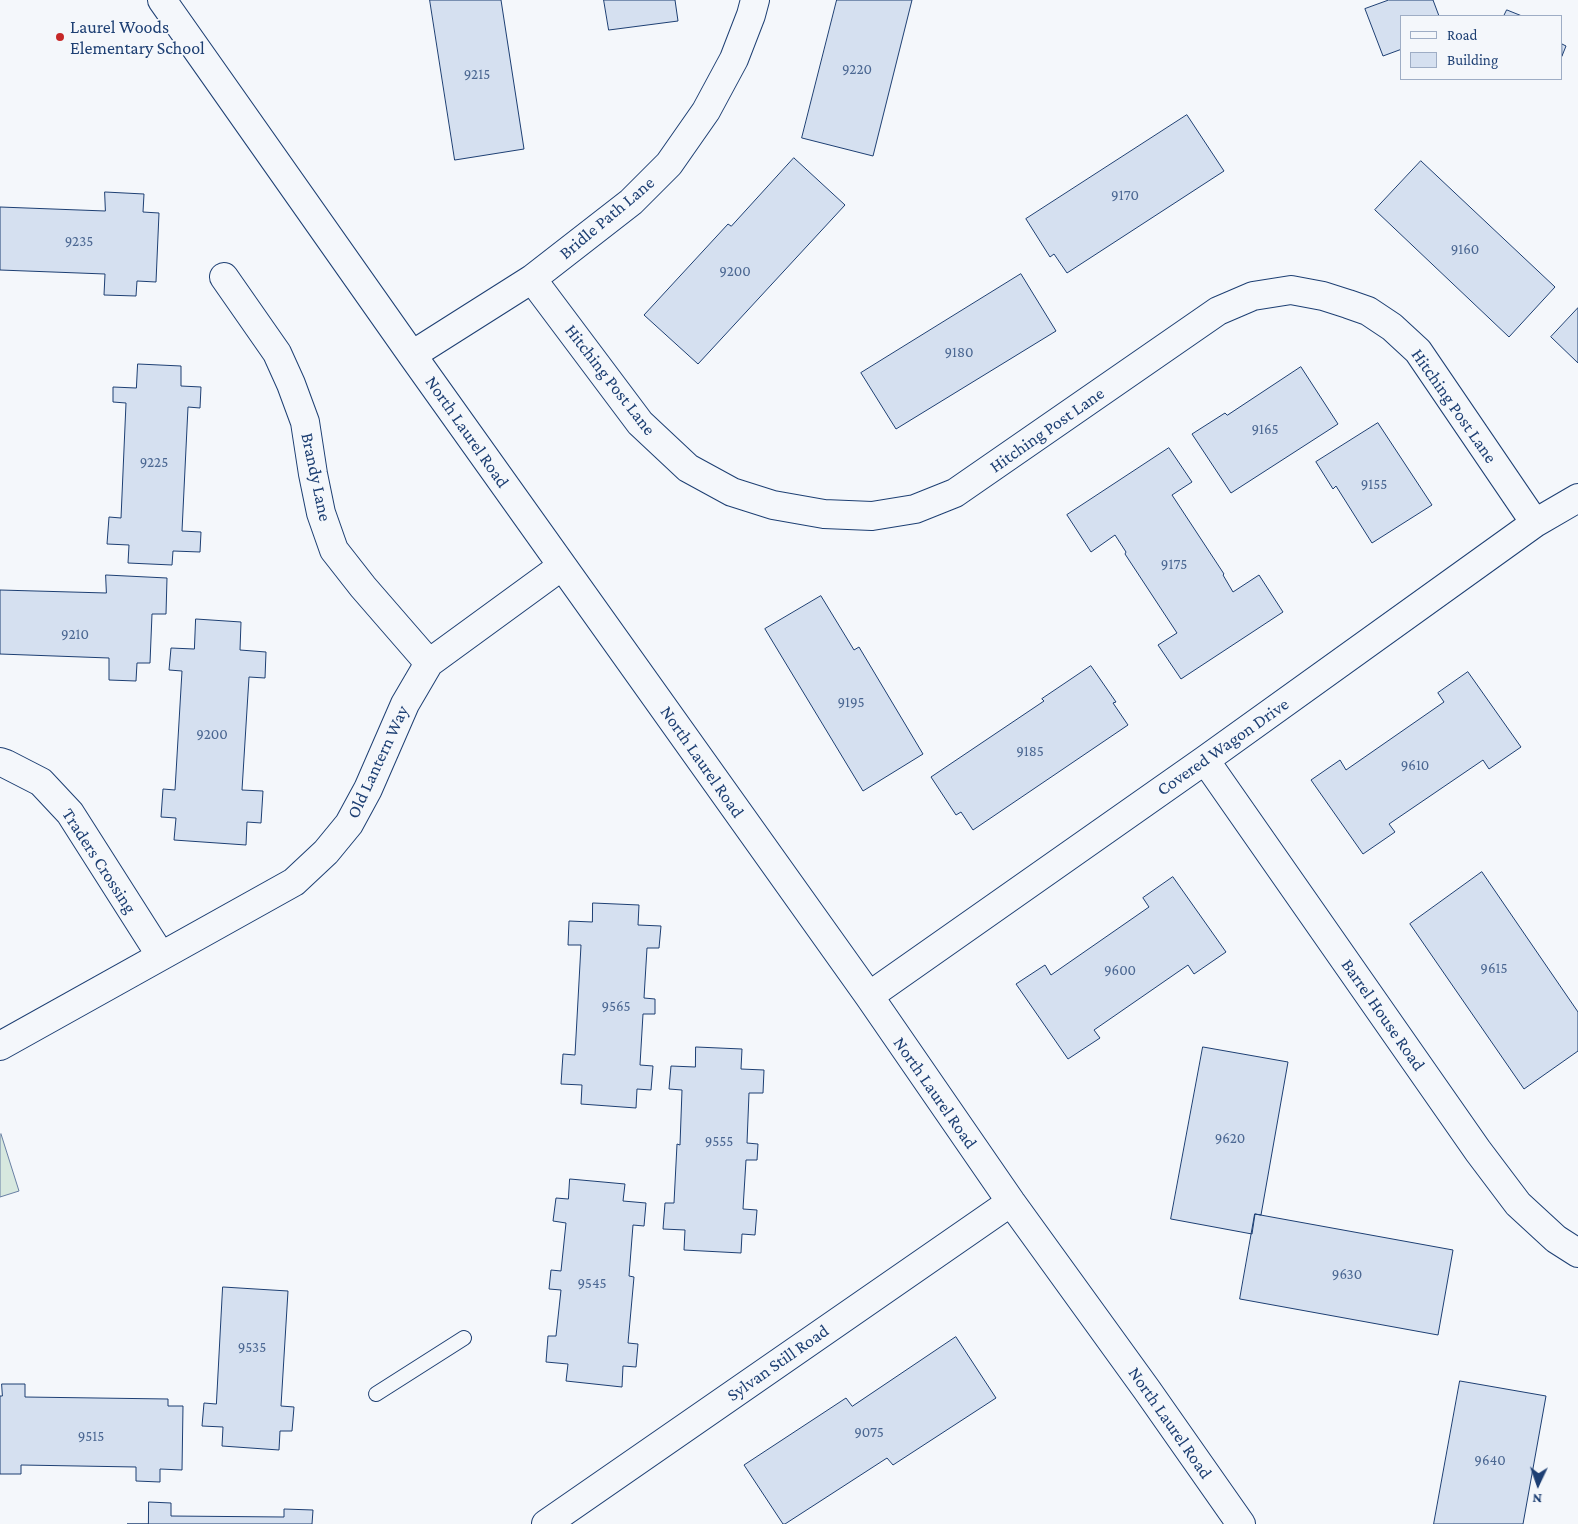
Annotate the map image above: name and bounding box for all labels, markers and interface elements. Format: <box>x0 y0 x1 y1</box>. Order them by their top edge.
legend <box>1400 15 1563 80</box>
place label: Laurel Woods Elementary School <box>70 16 205 58</box>
text: Road <box>1447 27 1477 43</box>
marker: Laurel Woods Elementary School <box>54 31 66 43</box>
text: Building <box>1447 52 1498 68</box>
house number: 9220 <box>842 60 872 78</box>
house number: 9215 <box>464 65 490 83</box>
street label: Bridle Path Lane <box>555 172 659 264</box>
house number: 9170 <box>1111 186 1139 204</box>
house number: 9235 <box>65 232 93 250</box>
house number: 9160 <box>1451 240 1479 258</box>
house number: 9200 <box>719 262 751 280</box>
street label: Hitching Post Lane <box>560 320 660 440</box>
house number: 9180 <box>944 343 974 361</box>
street label: Hitching Post Lane <box>1407 345 1501 467</box>
street label: North Laurel Road <box>420 372 514 492</box>
street label: Hitching Post Lane <box>986 383 1108 477</box>
house number: 9165 <box>1251 420 1279 438</box>
street label: Brandy Lane <box>296 431 336 523</box>
house number: 9225 <box>140 453 168 471</box>
house number: 9155 <box>1361 475 1387 493</box>
house number: 9175 <box>1161 555 1187 573</box>
house number: 9210 <box>61 625 89 643</box>
house number: 9195 <box>837 693 865 711</box>
street label: Covered Wagon Drive <box>1153 693 1293 801</box>
street label: Old Lantern Way <box>342 702 414 822</box>
street label: North Laurel Road <box>655 702 749 822</box>
house number: 9200 <box>196 725 228 743</box>
house number: 9185 <box>1016 742 1044 760</box>
house number: 9610 <box>1401 756 1429 774</box>
street label: Traders Crossing <box>57 804 141 918</box>
street label: Barrel House Road <box>1336 955 1430 1075</box>
house number: 9615 <box>1480 959 1508 977</box>
house number: 9600 <box>1104 961 1136 979</box>
house number: 9565 <box>601 997 631 1015</box>
street label: North Laurel Road <box>888 1033 982 1153</box>
house number: 9620 <box>1215 1129 1245 1147</box>
house number: 9555 <box>705 1132 733 1150</box>
house number: 9630 <box>1332 1265 1362 1283</box>
house number: 9545 <box>577 1274 607 1292</box>
street label: Sylvan Still Road <box>723 1320 833 1406</box>
house number: 9535 <box>238 1338 266 1356</box>
street label: North Laurel Road <box>1123 1363 1217 1483</box>
house number: 9075 <box>854 1423 884 1441</box>
house number: 9515 <box>78 1427 104 1445</box>
house number: 9640 <box>1474 1451 1506 1469</box>
north arrow <box>1513 1459 1563 1509</box>
text: N <box>1532 1491 1542 1507</box>

